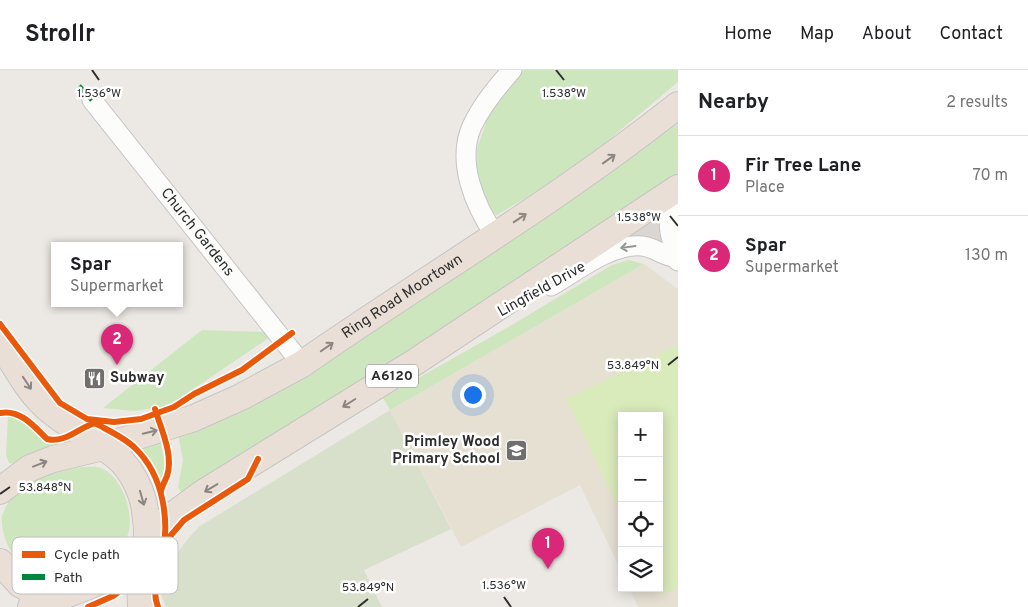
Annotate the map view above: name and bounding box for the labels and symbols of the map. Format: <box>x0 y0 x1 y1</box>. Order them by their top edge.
text: 1.536°W <box>77 86 121 102</box>
text: 1.538°W <box>542 86 586 102</box>
one-way arrow <box>601 154 615 164</box>
street label: Church Gardens <box>156 184 238 280</box>
text: 1.538°W <box>617 210 661 226</box>
one-way arrow <box>513 213 527 223</box>
one-way arrow <box>621 242 637 252</box>
street label: Ring Road Moortown <box>338 250 466 343</box>
street label: Lingfield Drive <box>495 258 589 322</box>
pin: 2 <box>101 324 133 365</box>
one-way arrow <box>319 342 333 352</box>
text: 53.849°N <box>607 358 659 374</box>
road number: A6120 <box>366 364 418 388</box>
restaurant icon: Subway <box>82 366 106 390</box>
place label: Subway <box>110 369 165 388</box>
one-way arrow <box>23 376 33 390</box>
your location <box>460 382 486 408</box>
one-way arrow <box>342 397 356 408</box>
one-way arrow <box>141 427 157 437</box>
place label: Primley Wood Primary School <box>392 433 500 469</box>
school or university icon: Primley Wood Primary School <box>504 439 528 463</box>
one-way arrow <box>32 459 47 468</box>
text: 53.848°N <box>19 480 71 496</box>
one-way arrow <box>204 484 218 494</box>
one-way arrow <box>137 490 147 506</box>
pin: 1 <box>532 528 564 569</box>
legend <box>12 537 178 594</box>
text: Cycle path <box>54 547 120 564</box>
text: Path <box>54 570 83 587</box>
text: 1.536°W <box>482 578 526 594</box>
text: 53.849°N <box>342 580 394 596</box>

